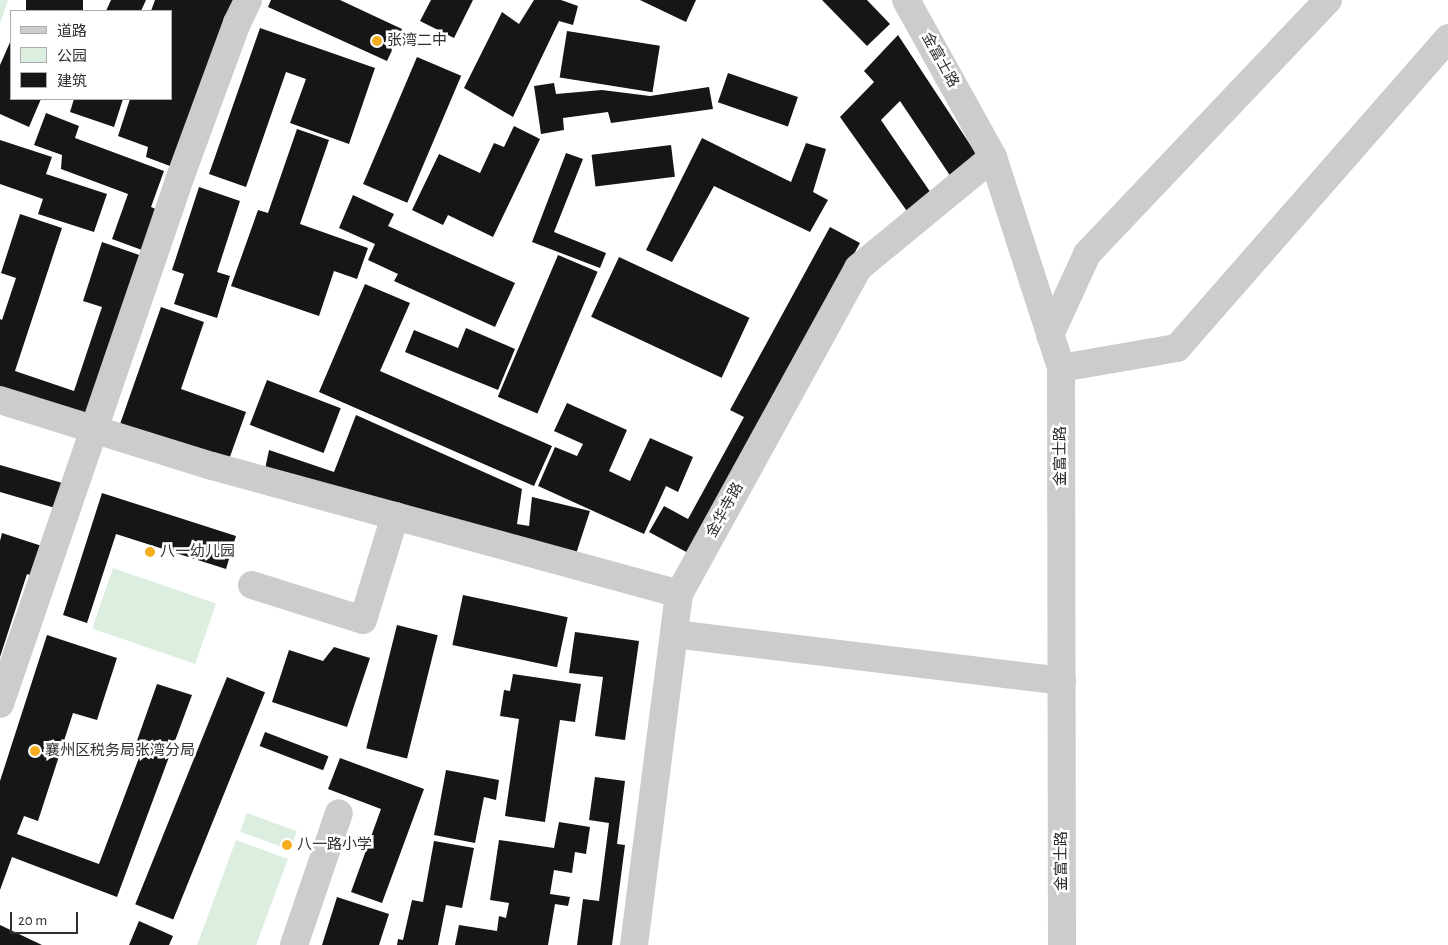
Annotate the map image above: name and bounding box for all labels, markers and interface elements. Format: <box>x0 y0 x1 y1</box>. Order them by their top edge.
legend <box>10 10 172 100</box>
text: 道路 <box>57 24 87 39</box>
street label: 金富士路 <box>918 29 962 91</box>
place label: 张湾二中 <box>387 32 447 50</box>
marker: 张湾二中 <box>371 35 383 47</box>
text: 公园 <box>57 49 87 64</box>
text: 建筑 <box>57 74 87 89</box>
street label: 金富士路 <box>1052 426 1070 486</box>
street label: 金华寺路 <box>703 479 747 541</box>
place label: 八一幼儿园 <box>160 543 235 561</box>
marker: 八一幼儿园 <box>144 546 156 558</box>
place label: 襄州区税务局张湾分局 <box>45 742 195 760</box>
marker: 襄州区税务局张湾分局 <box>29 745 41 757</box>
street label: 金富士路 <box>1053 831 1071 891</box>
place label: 八一路小学 <box>297 836 372 854</box>
marker: 八一路小学 <box>281 839 293 851</box>
scale bar <box>12 902 80 934</box>
text: 20 m <box>18 913 47 928</box>

